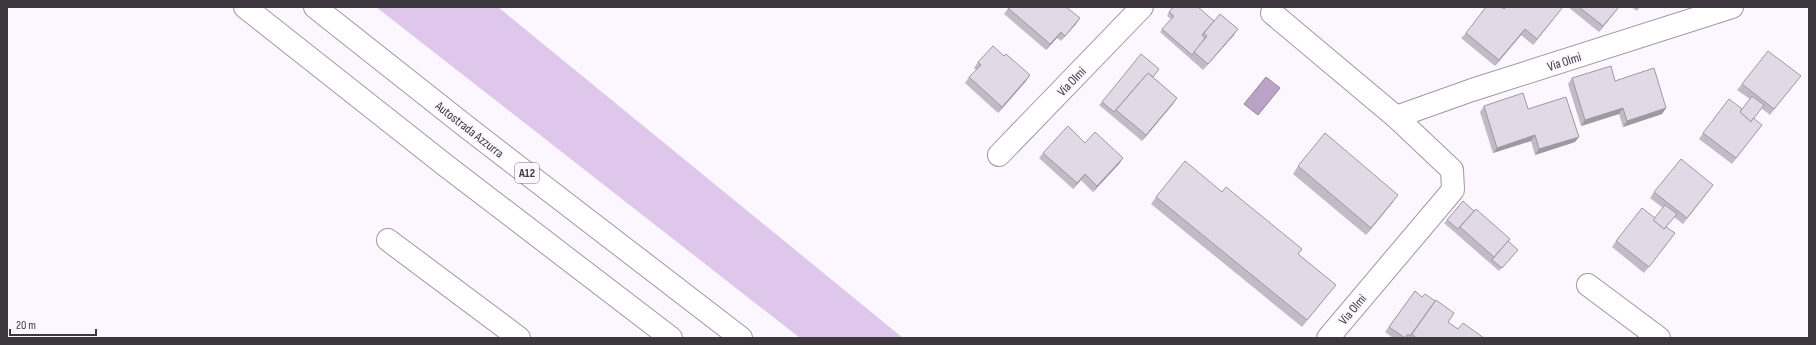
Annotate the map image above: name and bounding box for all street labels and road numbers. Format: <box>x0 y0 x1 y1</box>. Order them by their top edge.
street label: Via Olmi <box>1545 49 1583 75</box>
street label: Via Olmi <box>1054 64 1090 100</box>
street label: Autostrada Azzurra <box>431 97 507 162</box>
road number: A12 <box>515 163 539 183</box>
street label: Via Olmi <box>1335 291 1370 328</box>

